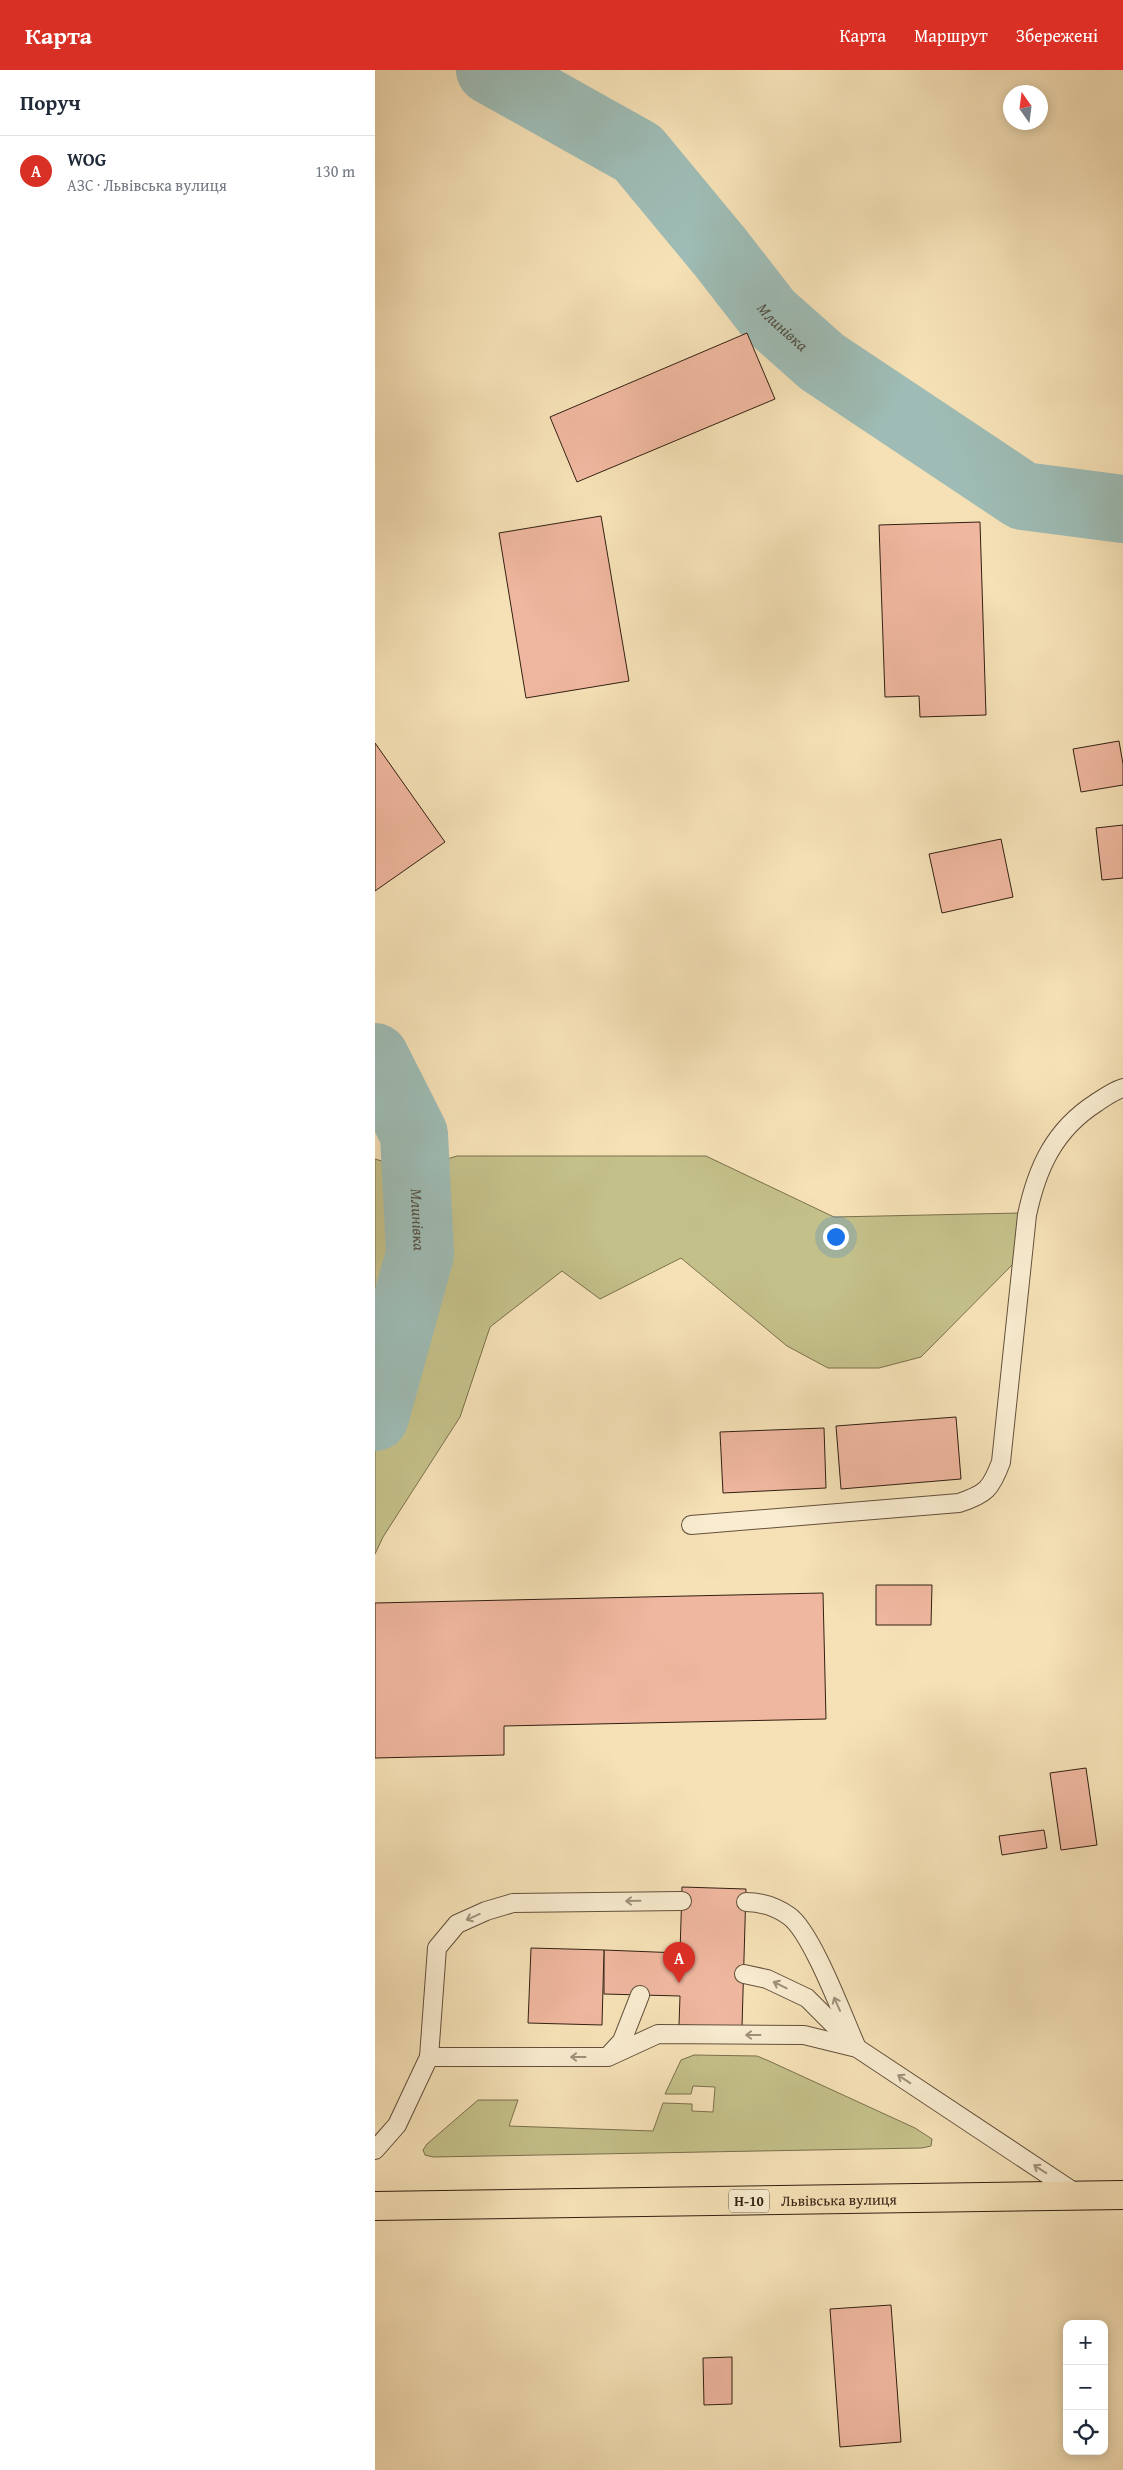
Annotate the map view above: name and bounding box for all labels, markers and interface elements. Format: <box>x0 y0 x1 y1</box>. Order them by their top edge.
text: Карта <box>25 18 92 53</box>
text: Карта <box>840 22 886 49</box>
text: Маршрут <box>914 22 988 49</box>
text: Збережені <box>1016 22 1098 49</box>
north arrow <box>1003 85 1048 130</box>
text: Поруч <box>20 87 81 118</box>
text: WOG <box>67 145 106 173</box>
text: A <box>31 159 41 183</box>
text: 130 m <box>315 159 355 183</box>
text: АЗС · Львівська вулиця <box>67 173 227 197</box>
water label: Млинівка <box>751 297 814 357</box>
water label: Млинівка <box>405 1188 432 1252</box>
your location <box>823 1224 849 1250</box>
one-way arrow <box>625 1896 642 1906</box>
one-way arrow <box>466 1912 481 1922</box>
pin: A <box>663 1942 695 1983</box>
one-way arrow <box>773 1980 788 1989</box>
one-way arrow <box>832 1997 842 2012</box>
one-way arrow <box>745 2030 761 2040</box>
one-way arrow <box>570 2052 586 2062</box>
one-way arrow <box>897 2074 911 2084</box>
one-way arrow <box>1033 2164 1047 2174</box>
street label: Львівська вулиця <box>781 2188 897 2211</box>
road number: Н-10 <box>729 2190 769 2212</box>
map controls <box>1063 2320 1108 2455</box>
button: + <box>1063 2320 1108 2365</box>
button: − <box>1063 2365 1108 2410</box>
button: locate <box>1063 2410 1108 2455</box>

